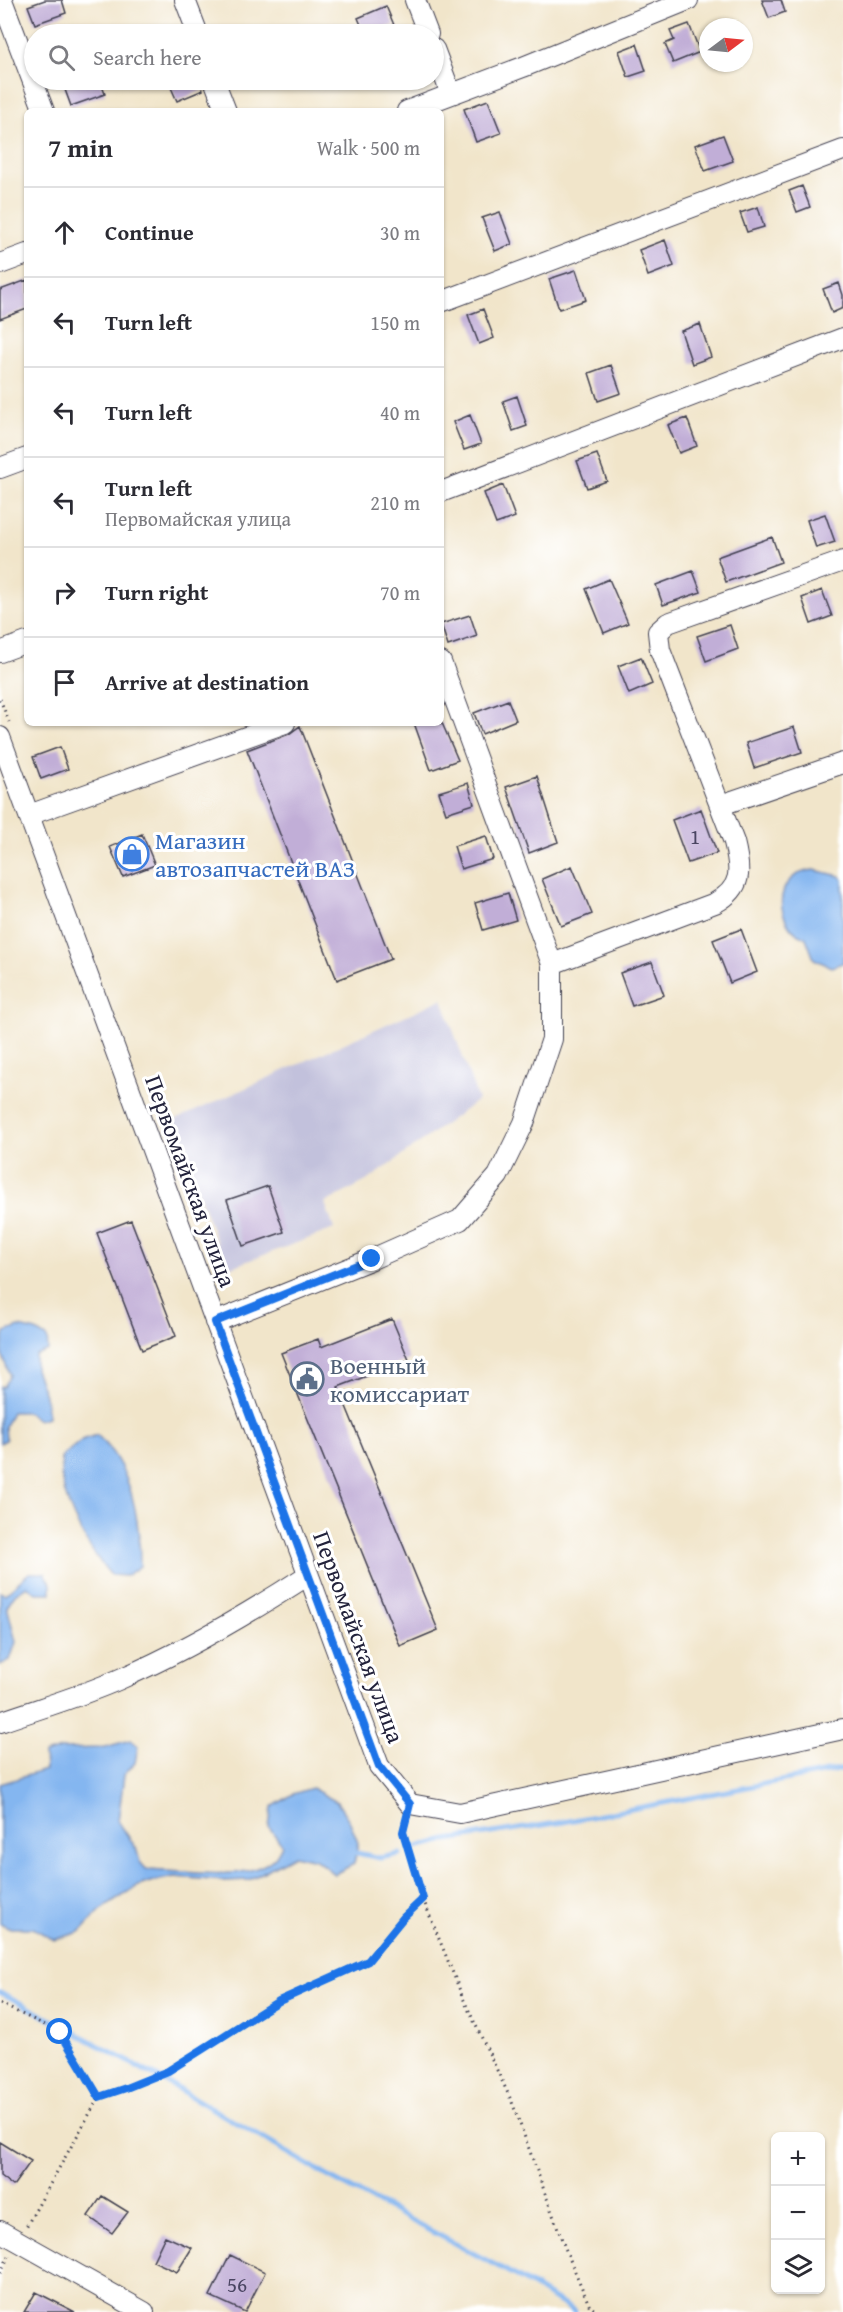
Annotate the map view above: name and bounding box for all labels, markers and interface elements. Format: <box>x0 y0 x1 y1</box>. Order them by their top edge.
north arrow <box>699 18 753 72</box>
search box <box>24 24 444 90</box>
icon: search <box>45 41 78 74</box>
text: Search here <box>93 41 202 73</box>
text: 7 min <box>48 128 113 167</box>
text: Walk · 500 m <box>317 133 420 162</box>
icon: ahead <box>48 216 81 249</box>
text: Continue <box>105 216 194 248</box>
text: 30 m <box>380 218 420 247</box>
icon: left <box>48 306 81 339</box>
text: Turn left <box>105 306 192 338</box>
text: 150 m <box>370 308 420 337</box>
icon: left <box>48 396 81 429</box>
text: Turn left <box>105 396 192 428</box>
text: 40 m <box>380 398 420 427</box>
text: Turn left <box>105 472 192 504</box>
icon: left <box>48 486 81 519</box>
text: 210 m <box>370 488 420 517</box>
text: Первомайская улица <box>105 504 291 533</box>
icon: right <box>48 576 81 609</box>
text: Turn right <box>105 576 208 608</box>
text: 70 m <box>380 578 420 607</box>
icon: arrive <box>48 666 81 699</box>
text: Arrive at destination <box>105 666 309 698</box>
house number: 1 <box>690 821 700 852</box>
place label: Магазин автозапчастей ВАЗ <box>155 823 355 886</box>
shop icon: Магазин автозапчастей ВАЗ <box>114 836 150 872</box>
street label: Первомайская улица <box>136 1070 246 1292</box>
route end <box>358 1245 384 1271</box>
place label: Военный комиссариат <box>330 1348 470 1411</box>
public building icon: Военный комиссариат <box>289 1361 325 1397</box>
street label: Первомайская улица <box>304 1526 414 1748</box>
route start <box>46 2018 72 2044</box>
map controls <box>771 2132 825 2294</box>
button: + <box>771 2132 825 2186</box>
button: − <box>771 2186 825 2240</box>
button: layers <box>771 2240 825 2294</box>
house number: 56 <box>227 2269 247 2300</box>

